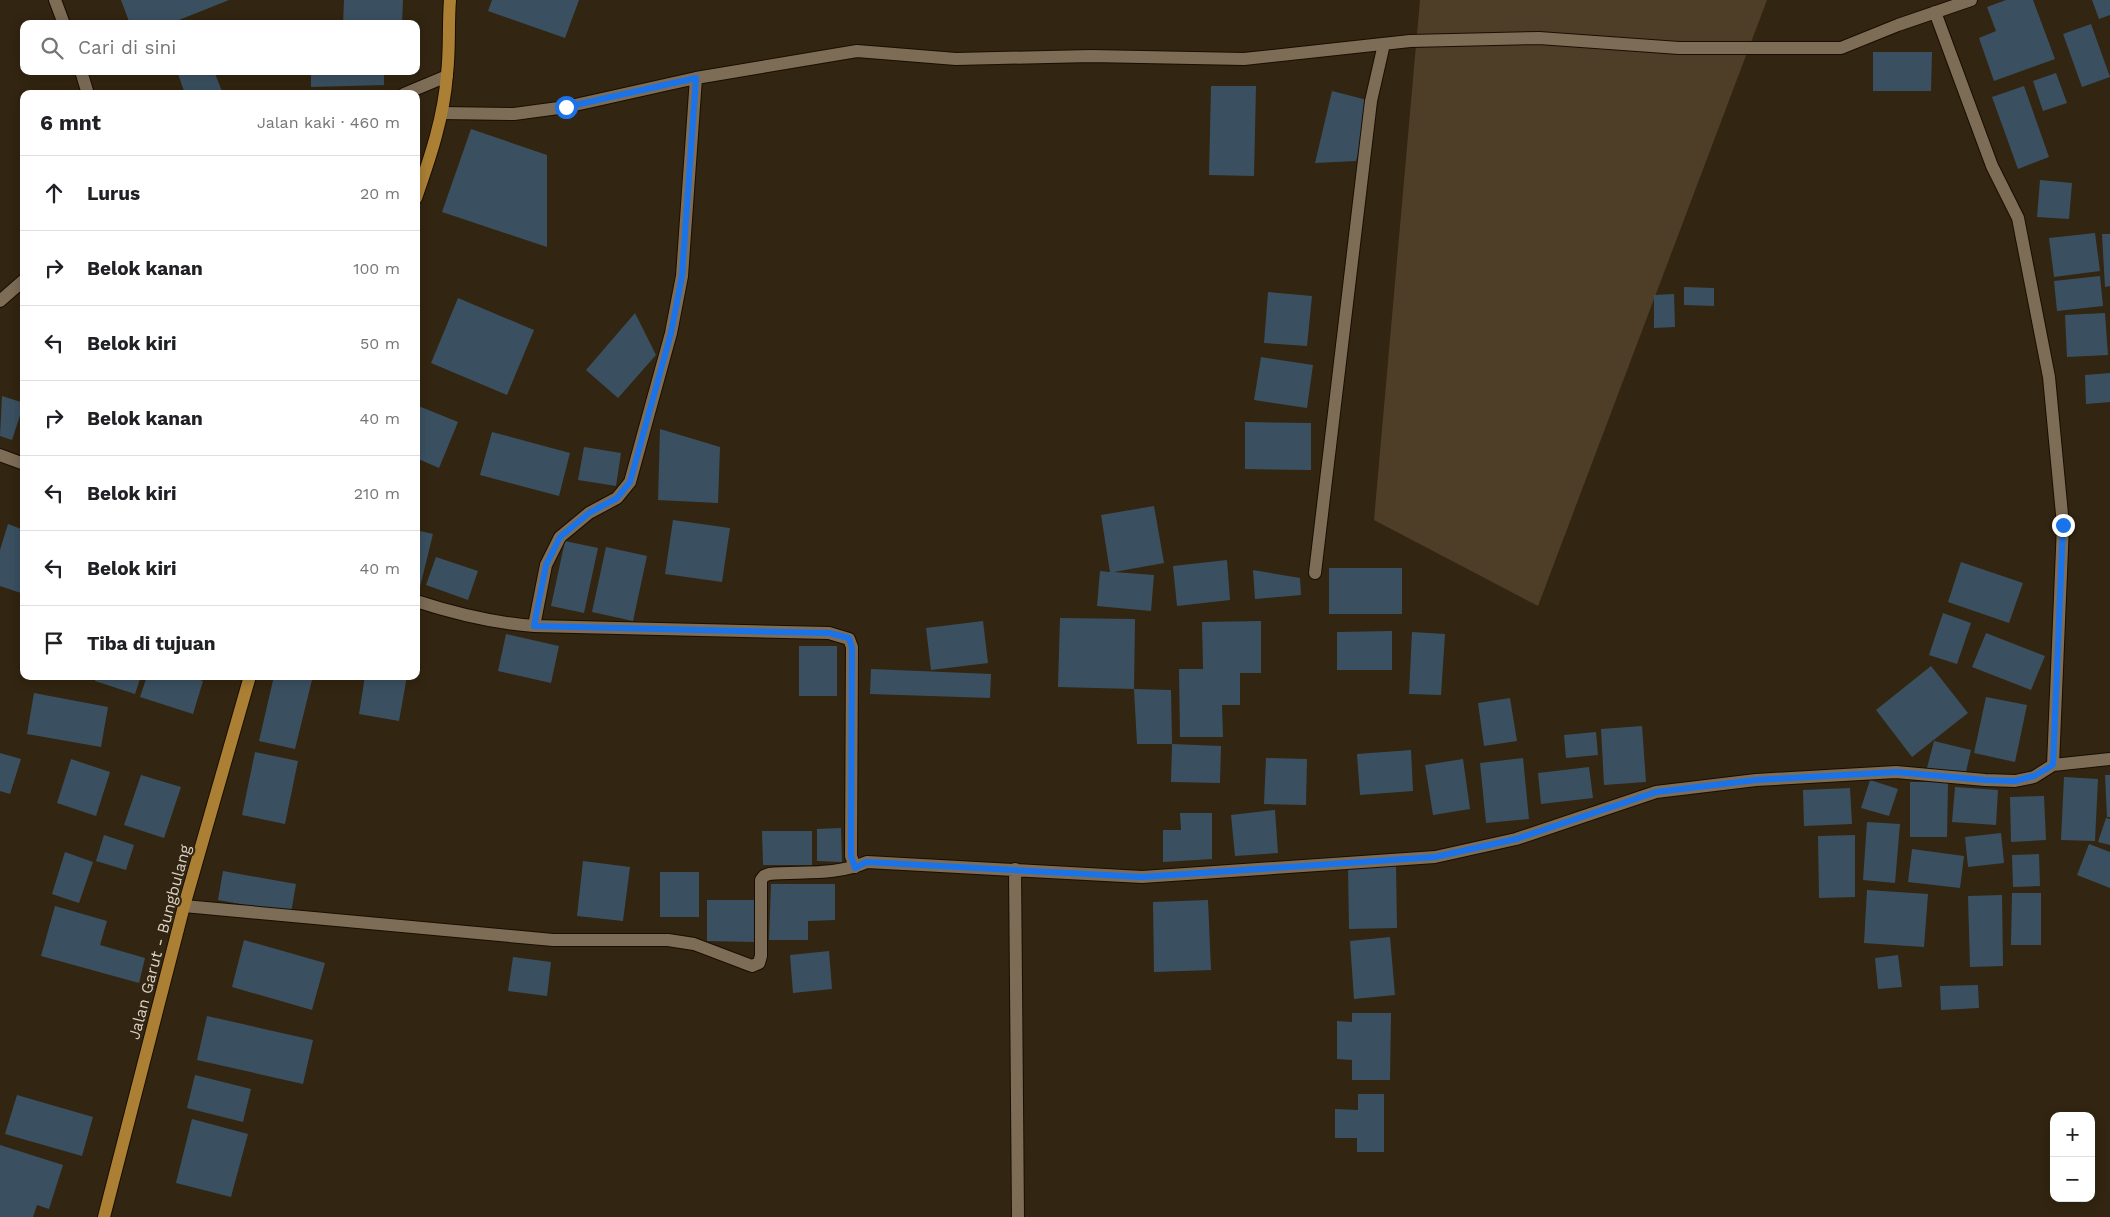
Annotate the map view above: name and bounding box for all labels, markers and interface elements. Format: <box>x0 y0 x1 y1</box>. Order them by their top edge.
search box <box>20 20 420 75</box>
icon: search <box>38 34 66 62</box>
text: Cari di sini <box>78 36 176 59</box>
route start <box>555 96 578 119</box>
text: 6 mnt <box>40 110 101 135</box>
text: Jalan kaki · 460 m <box>257 113 400 132</box>
icon: ahead <box>40 179 68 207</box>
text: Lurus <box>87 182 140 205</box>
text: 20 m <box>360 184 400 203</box>
icon: right <box>40 254 68 282</box>
text: Belok kanan <box>87 257 203 280</box>
text: 100 m <box>353 259 400 278</box>
icon: left <box>40 329 68 357</box>
text: Belok kiri <box>87 332 177 355</box>
text: 50 m <box>360 334 400 353</box>
icon: right <box>40 404 68 432</box>
text: Belok kanan <box>87 407 203 430</box>
text: 40 m <box>360 409 400 428</box>
icon: left <box>40 479 68 507</box>
text: Belok kiri <box>87 482 177 505</box>
text: 210 m <box>354 484 400 503</box>
route end <box>2052 514 2075 537</box>
icon: left <box>40 554 68 582</box>
text: Belok kiri <box>87 557 177 580</box>
text: 40 m <box>360 559 400 578</box>
icon: arrive <box>40 629 68 657</box>
text: Tiba di tujuan <box>87 632 216 655</box>
street label: Jalan Garut - Bungbulang <box>124 842 195 1042</box>
map controls <box>2050 1112 2095 1202</box>
button: + <box>2050 1112 2095 1157</box>
button: − <box>2050 1157 2095 1202</box>

